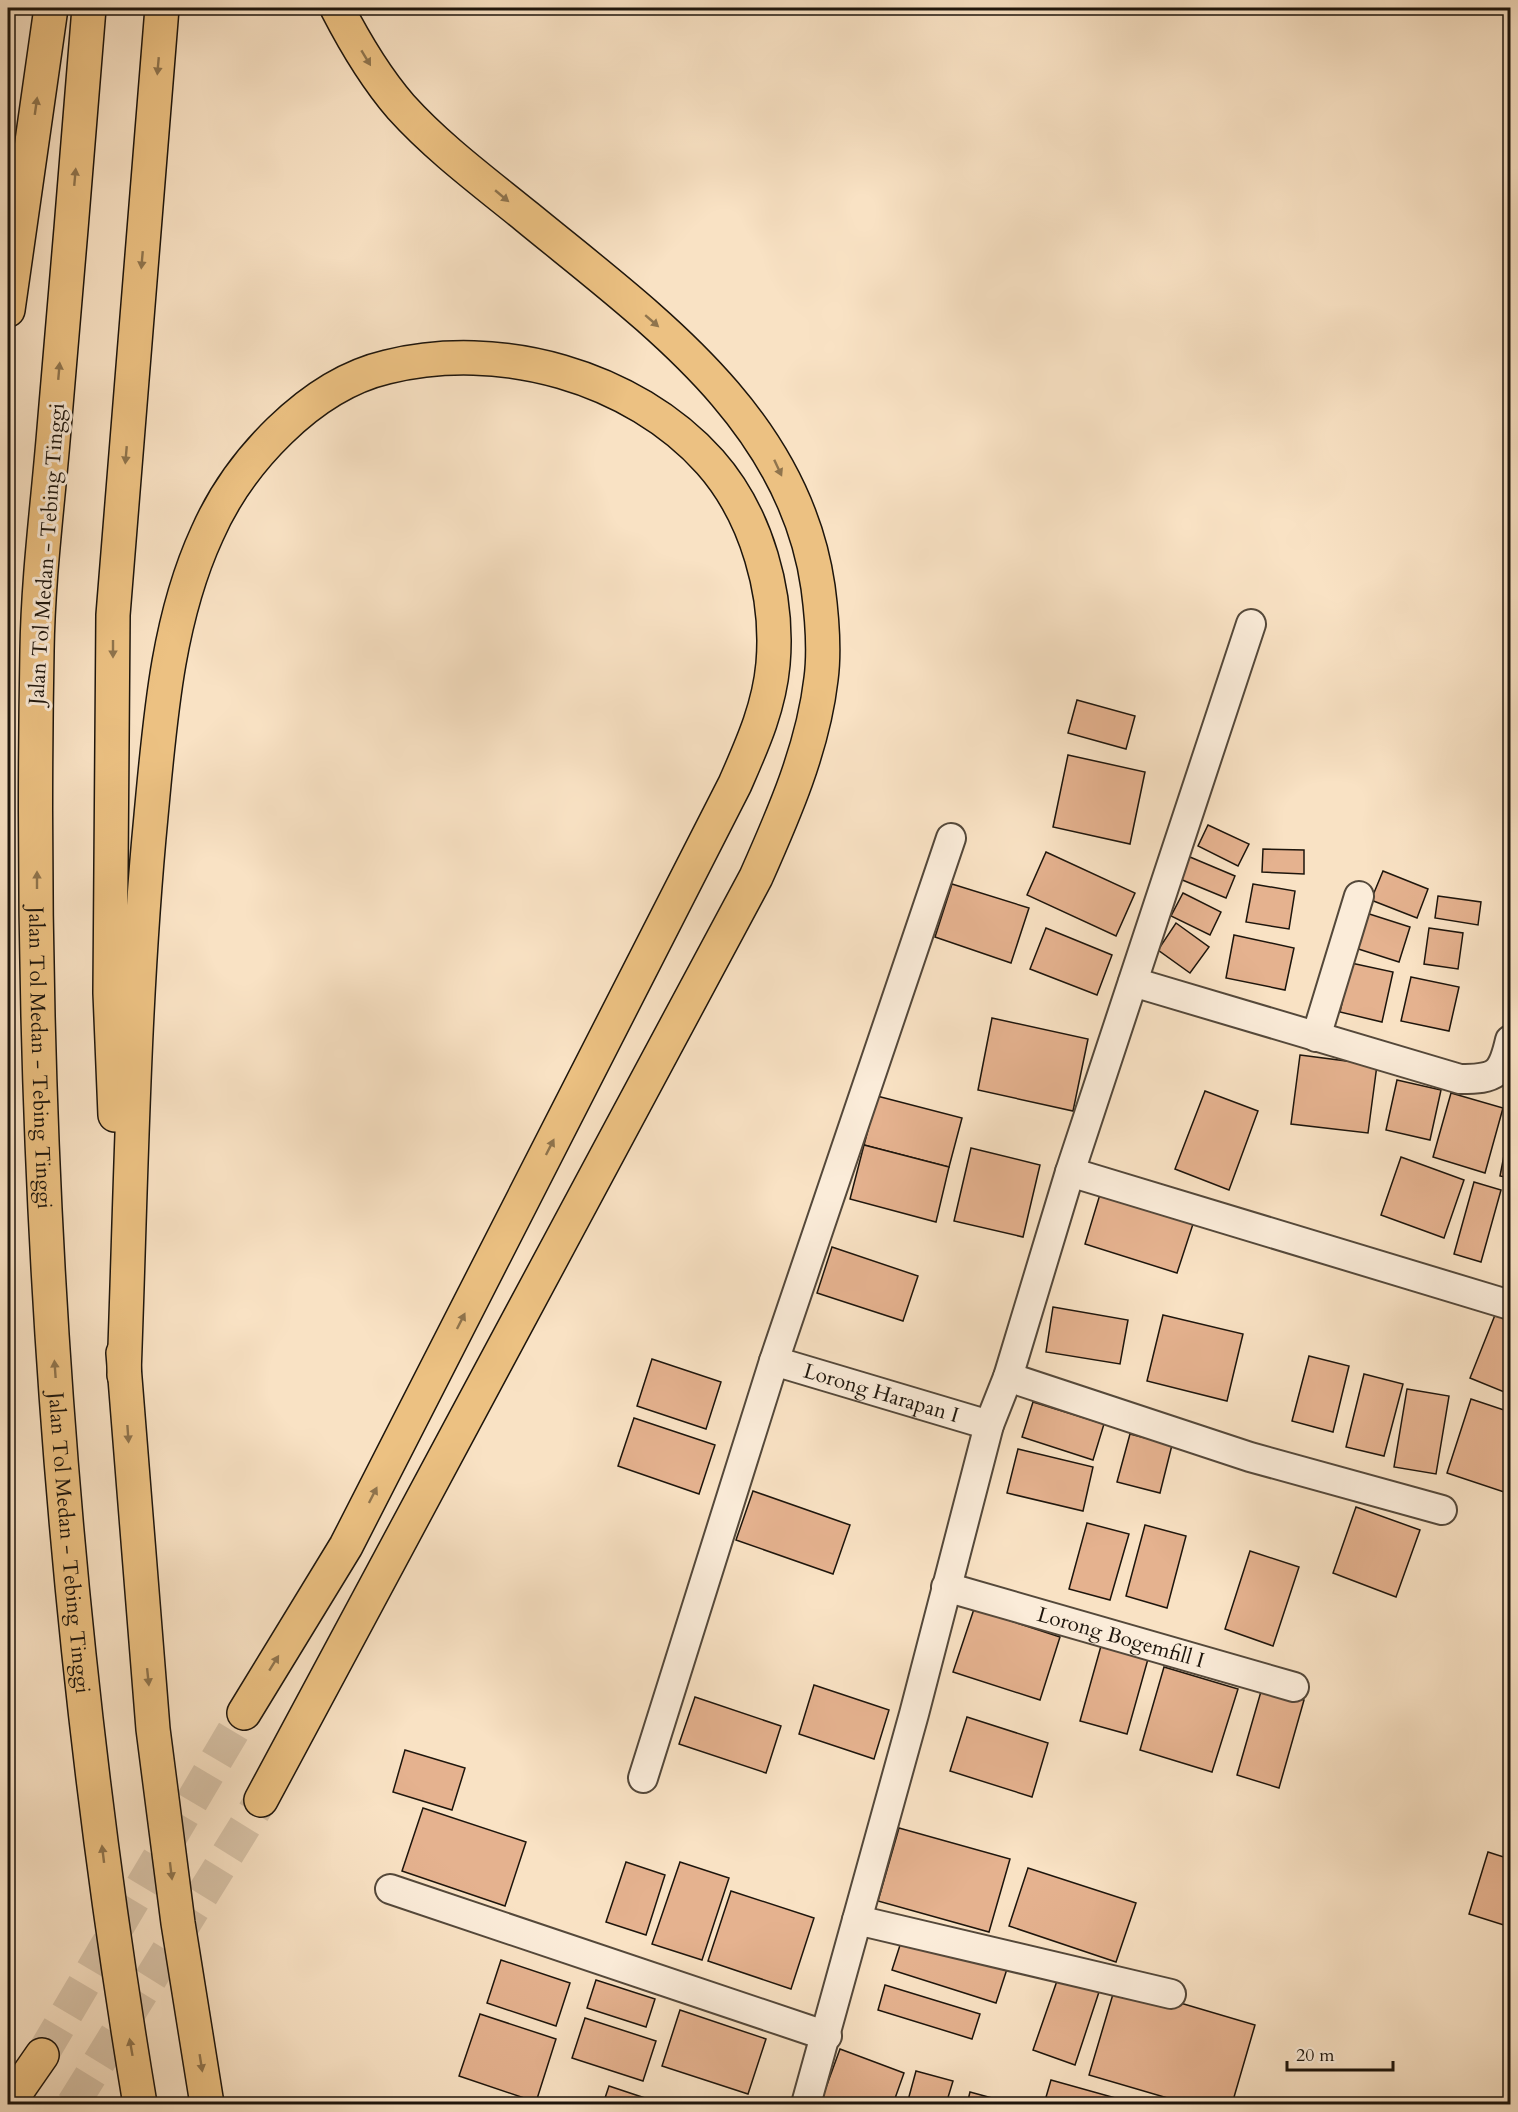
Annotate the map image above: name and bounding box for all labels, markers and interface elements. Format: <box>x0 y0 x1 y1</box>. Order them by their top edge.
one-way arrow <box>360 50 371 67</box>
one-way arrow <box>153 56 163 75</box>
one-way arrow <box>31 97 40 116</box>
one-way arrow <box>70 167 80 186</box>
one-way arrow <box>494 190 510 203</box>
one-way arrow <box>137 251 147 270</box>
one-way arrow <box>644 315 660 328</box>
one-way arrow <box>54 361 64 380</box>
street label: Jalan Tol Medan - Tebing Tinggi <box>22 402 72 709</box>
one-way arrow <box>121 445 131 464</box>
one-way arrow <box>774 460 783 477</box>
one-way arrow <box>108 639 118 658</box>
one-way arrow <box>32 870 42 889</box>
street label: Jalan Tol Medan - Tebing Tinggi <box>22 903 60 1210</box>
one-way arrow <box>545 1139 554 1156</box>
one-way arrow <box>456 1312 466 1329</box>
street label: Lorong Harapan I <box>800 1356 963 1430</box>
one-way arrow <box>50 1359 60 1378</box>
street label: Jalan Tol Medan - Tebing Tinggi <box>41 1388 98 1695</box>
one-way arrow <box>123 1424 133 1443</box>
one-way arrow <box>368 1486 377 1503</box>
street label: Lorong Bogemfill I <box>1034 1600 1208 1675</box>
one-way arrow <box>269 1655 280 1671</box>
one-way arrow <box>143 1668 153 1687</box>
one-way arrow <box>99 1844 108 1863</box>
one-way arrow <box>166 1861 176 1880</box>
scale bar <box>1287 2034 1394 2072</box>
one-way arrow <box>126 2037 135 2056</box>
text: 20 m <box>1296 2043 1335 2068</box>
one-way arrow <box>196 2054 205 2073</box>

